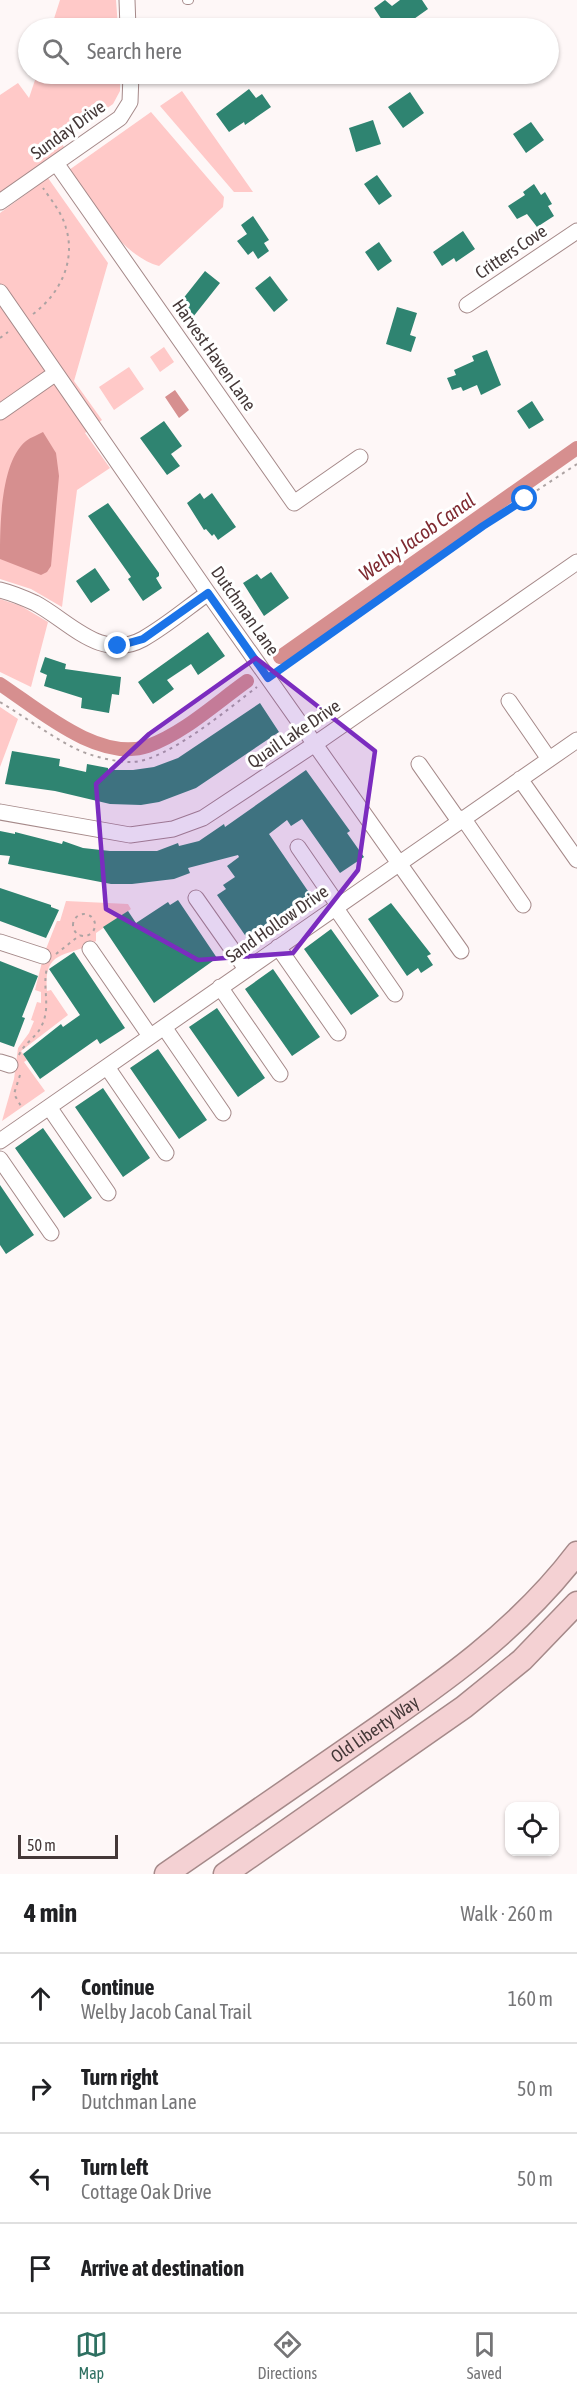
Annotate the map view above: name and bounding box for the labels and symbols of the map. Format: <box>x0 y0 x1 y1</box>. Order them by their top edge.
street label: Sunday Drive <box>26 96 109 164</box>
street label: Critters Cove <box>471 220 551 283</box>
street label: Harvest Haven Lane <box>168 295 261 414</box>
route start <box>511 485 537 511</box>
water label: Welby Jacob Canal <box>354 488 479 585</box>
street label: Dutchman Lane <box>207 562 284 659</box>
route end <box>104 632 130 658</box>
street label: Quail Lake Drive <box>243 695 344 772</box>
street label: Sand Hollow Drive <box>221 880 332 967</box>
street label: Old Liberty Way <box>327 1691 423 1767</box>
scale bar <box>18 1832 118 1860</box>

